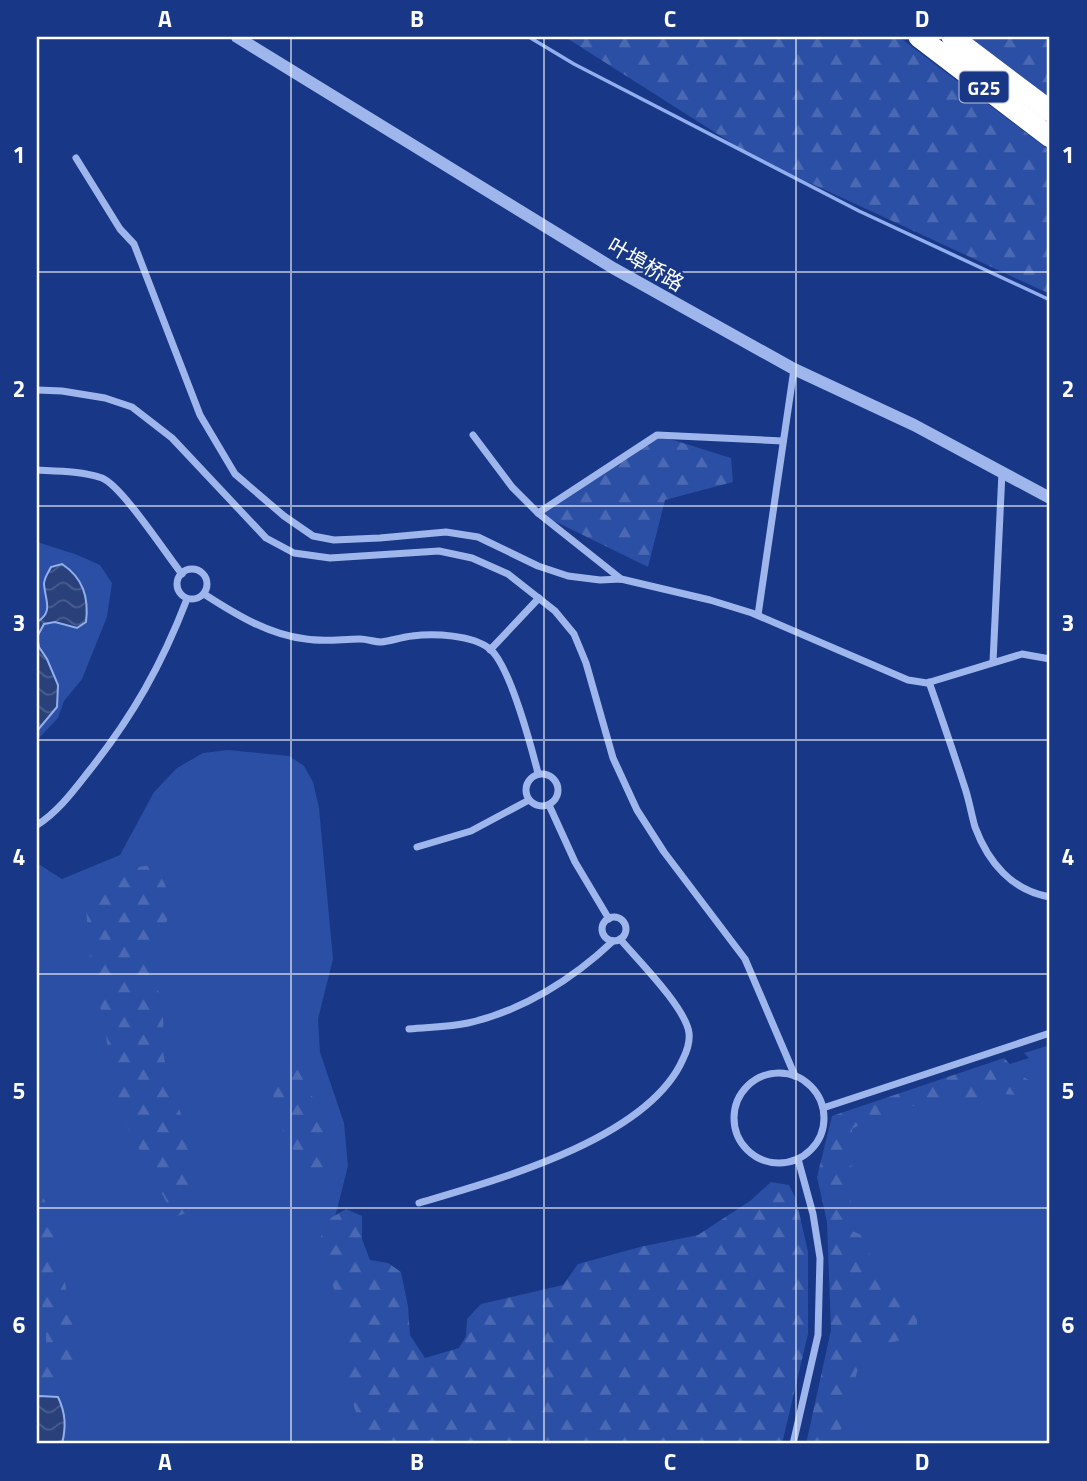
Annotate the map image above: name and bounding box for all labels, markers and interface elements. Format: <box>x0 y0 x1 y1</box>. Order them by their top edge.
text: A <box>158 1 172 36</box>
text: B <box>410 1 424 36</box>
text: C <box>664 1 676 36</box>
text: D <box>915 1 929 36</box>
road number: G25 <box>960 72 1009 102</box>
text: 1 <box>13 137 25 172</box>
text: 1 <box>1062 137 1074 172</box>
street label: 叶埠桥路 <box>602 229 690 299</box>
text: 2 <box>13 371 25 406</box>
text: 2 <box>1062 371 1074 406</box>
text: 3 <box>13 605 25 640</box>
text: 3 <box>1062 605 1074 640</box>
text: 4 <box>13 839 25 874</box>
text: 4 <box>1062 839 1074 874</box>
text: 5 <box>13 1073 25 1108</box>
text: 5 <box>1062 1073 1074 1108</box>
text: 6 <box>13 1307 26 1342</box>
text: 6 <box>1062 1307 1075 1342</box>
text: A <box>158 1444 172 1479</box>
text: B <box>410 1444 424 1479</box>
text: C <box>664 1444 676 1479</box>
text: D <box>915 1444 929 1479</box>

